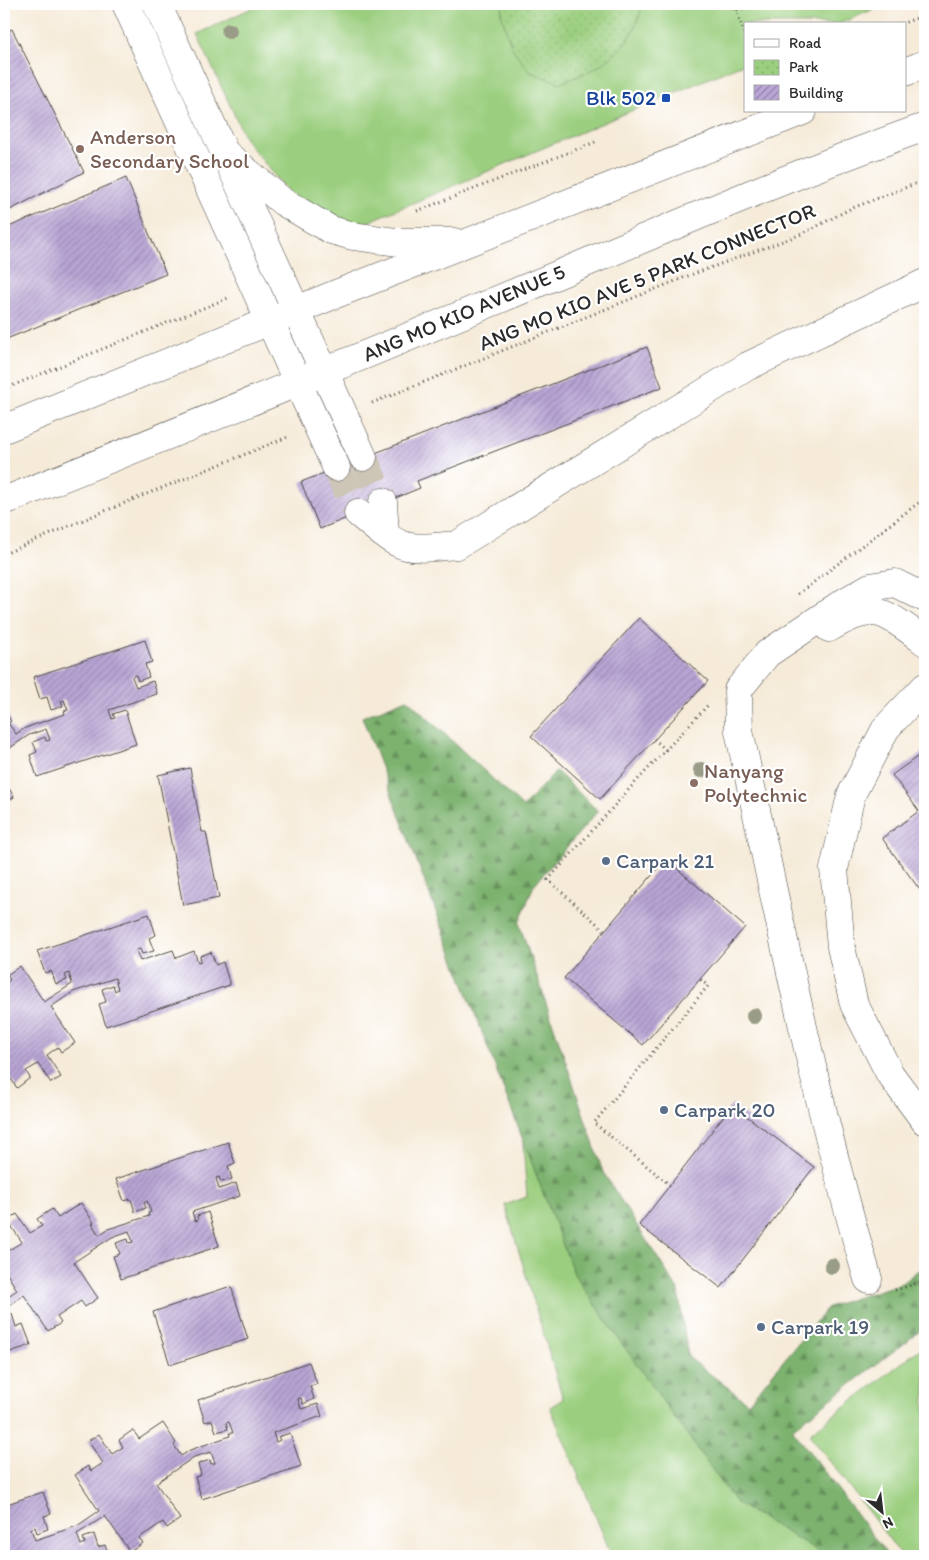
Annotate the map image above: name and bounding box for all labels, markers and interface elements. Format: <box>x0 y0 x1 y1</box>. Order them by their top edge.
legend <box>744 22 906 112</box>
text: Road <box>789 34 822 52</box>
text: Park <box>789 58 819 76</box>
text: Building <box>789 84 843 102</box>
place label: Blk 502 <box>586 85 656 110</box>
marker: Blk 502 <box>660 92 672 104</box>
place label: Anderson Secondary School <box>90 124 249 173</box>
marker: Anderson Secondary School <box>74 143 86 155</box>
street label: ANG MO KIO AVE 5 PARK CONNECTOR <box>475 197 819 356</box>
street label: ANG MO KIO AVENUE 5 <box>359 259 569 367</box>
place label: Nanyang Polytechnic <box>704 758 808 807</box>
marker: Nanyang Polytechnic <box>688 777 700 789</box>
place label: Carpark 21 <box>616 848 714 873</box>
marker: Carpark 21 <box>600 855 612 867</box>
place label: Carpark 20 <box>674 1097 775 1122</box>
marker: Carpark 20 <box>658 1104 670 1116</box>
place label: Carpark 19 <box>771 1314 869 1339</box>
marker: Carpark 19 <box>755 1321 767 1333</box>
north arrow <box>856 1488 906 1538</box>
text: N <box>880 1513 896 1533</box>

